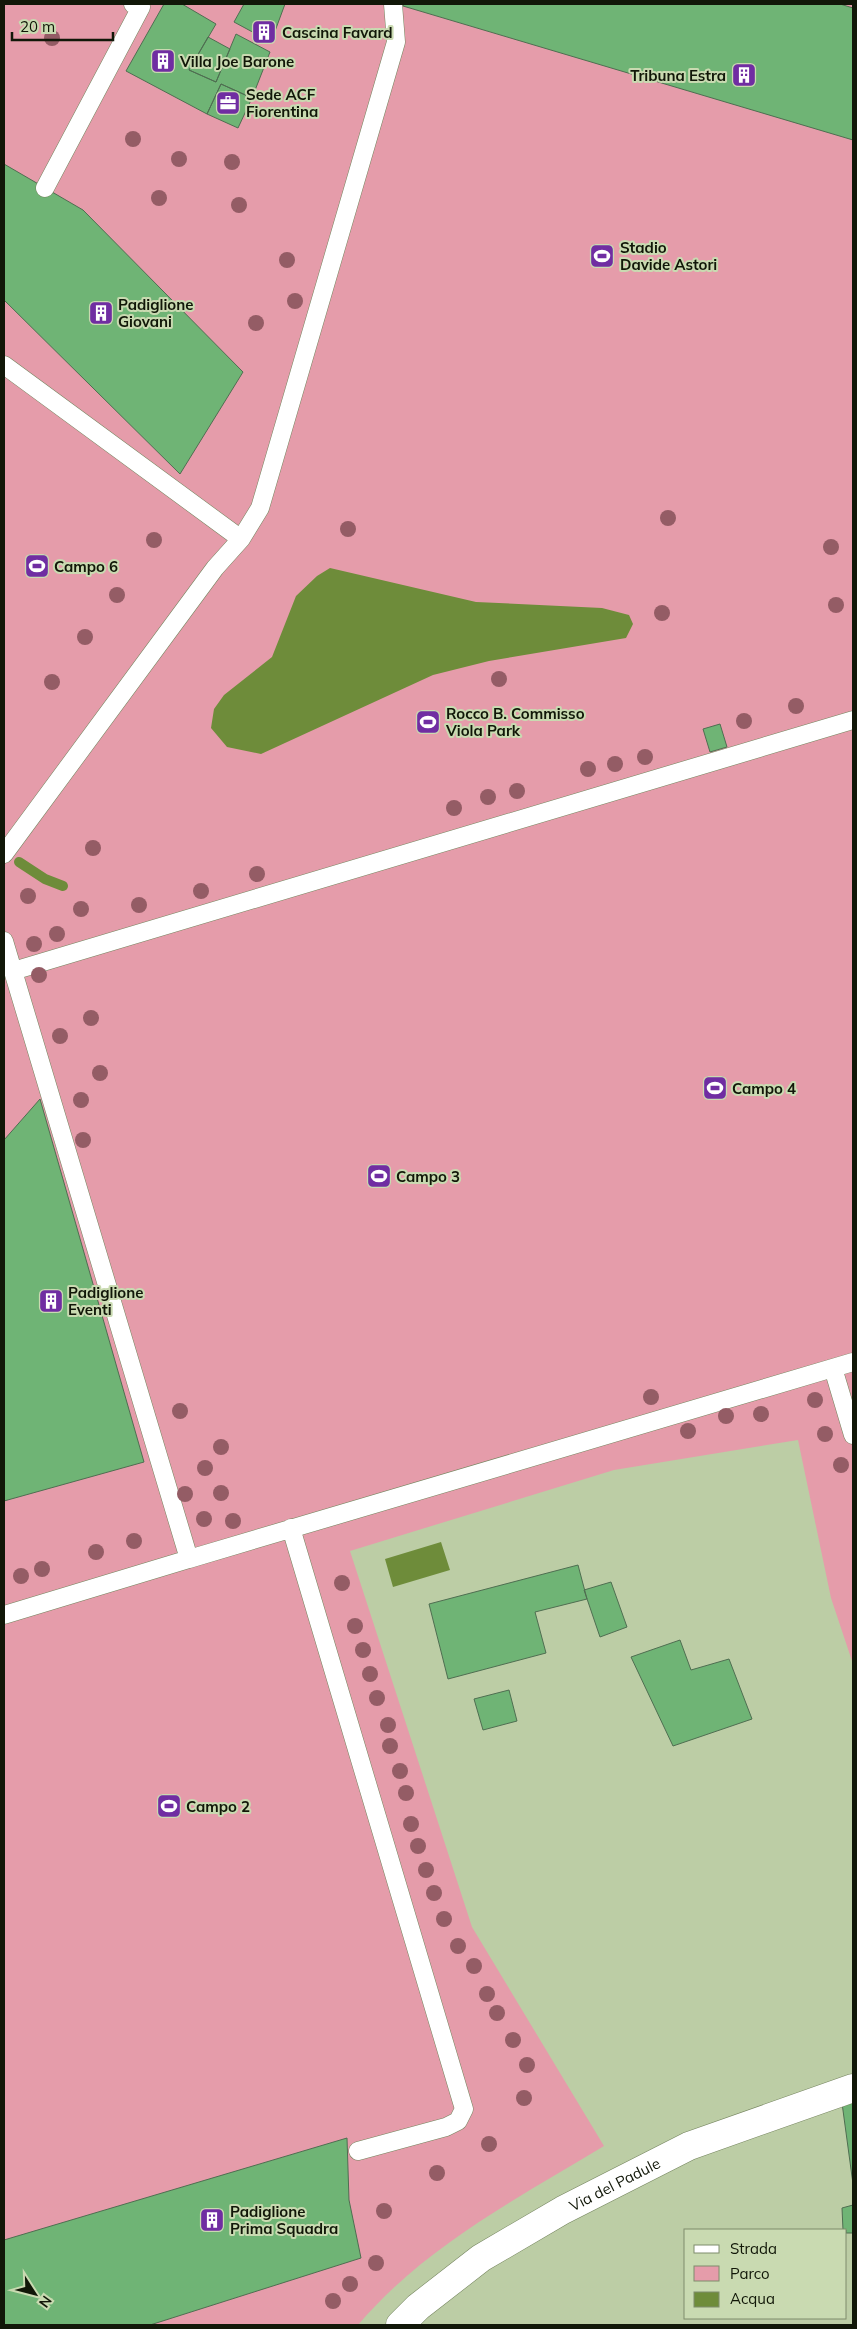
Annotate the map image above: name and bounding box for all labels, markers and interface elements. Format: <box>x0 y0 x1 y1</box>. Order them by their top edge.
scale bar <box>12 10 114 42</box>
text: 20 m <box>20 17 55 36</box>
building icon: Cascina Favard <box>251 19 277 45</box>
place label: Cascina Favard <box>282 23 393 42</box>
building icon: Villa Joe Barone <box>150 48 176 74</box>
place label: Villa Joe Barone <box>179 52 294 71</box>
building icon: Tribuna Estra <box>731 62 757 88</box>
place label: Tribuna Estra <box>630 66 726 85</box>
place label: Sede ACF Fiorentina <box>246 85 318 121</box>
office icon: Sede ACF Fiorentina <box>215 90 241 116</box>
place label: Stadio Davide Astori <box>620 238 717 274</box>
sports icon: Stadio Davide Astori <box>589 243 615 269</box>
place label: Padiglione Giovani <box>118 295 193 331</box>
building icon: Padiglione Giovani <box>88 300 114 326</box>
sports icon: Campo 6 <box>24 553 50 579</box>
place label: Campo 6 <box>54 557 118 576</box>
place label: Rocco B. Commisso Viola Park <box>445 704 585 740</box>
sports icon: Rocco B. Commisso Viola Park <box>415 709 441 735</box>
sports icon: Campo 4 <box>702 1075 728 1101</box>
place label: Campo 4 <box>732 1079 796 1098</box>
sports icon: Campo 3 <box>366 1163 392 1189</box>
place label: Campo 3 <box>396 1167 460 1186</box>
place label: Padiglione Eventi <box>68 1283 143 1319</box>
building icon: Padiglione Eventi <box>38 1288 64 1314</box>
sports icon: Campo 2 <box>156 1793 182 1819</box>
place label: Campo 2 <box>186 1797 250 1816</box>
street label: Via del Padule <box>566 2153 663 2215</box>
place label: Padiglione Prima Squadra <box>230 2202 338 2238</box>
building icon: Padiglione Prima Squadra <box>199 2207 225 2233</box>
legend <box>684 2229 847 2319</box>
text: Strada <box>730 2239 777 2258</box>
text: Parco <box>730 2264 770 2283</box>
north arrow <box>10 2269 60 2319</box>
text: Acqua <box>730 2289 775 2308</box>
text: N <box>35 2292 56 2311</box>

